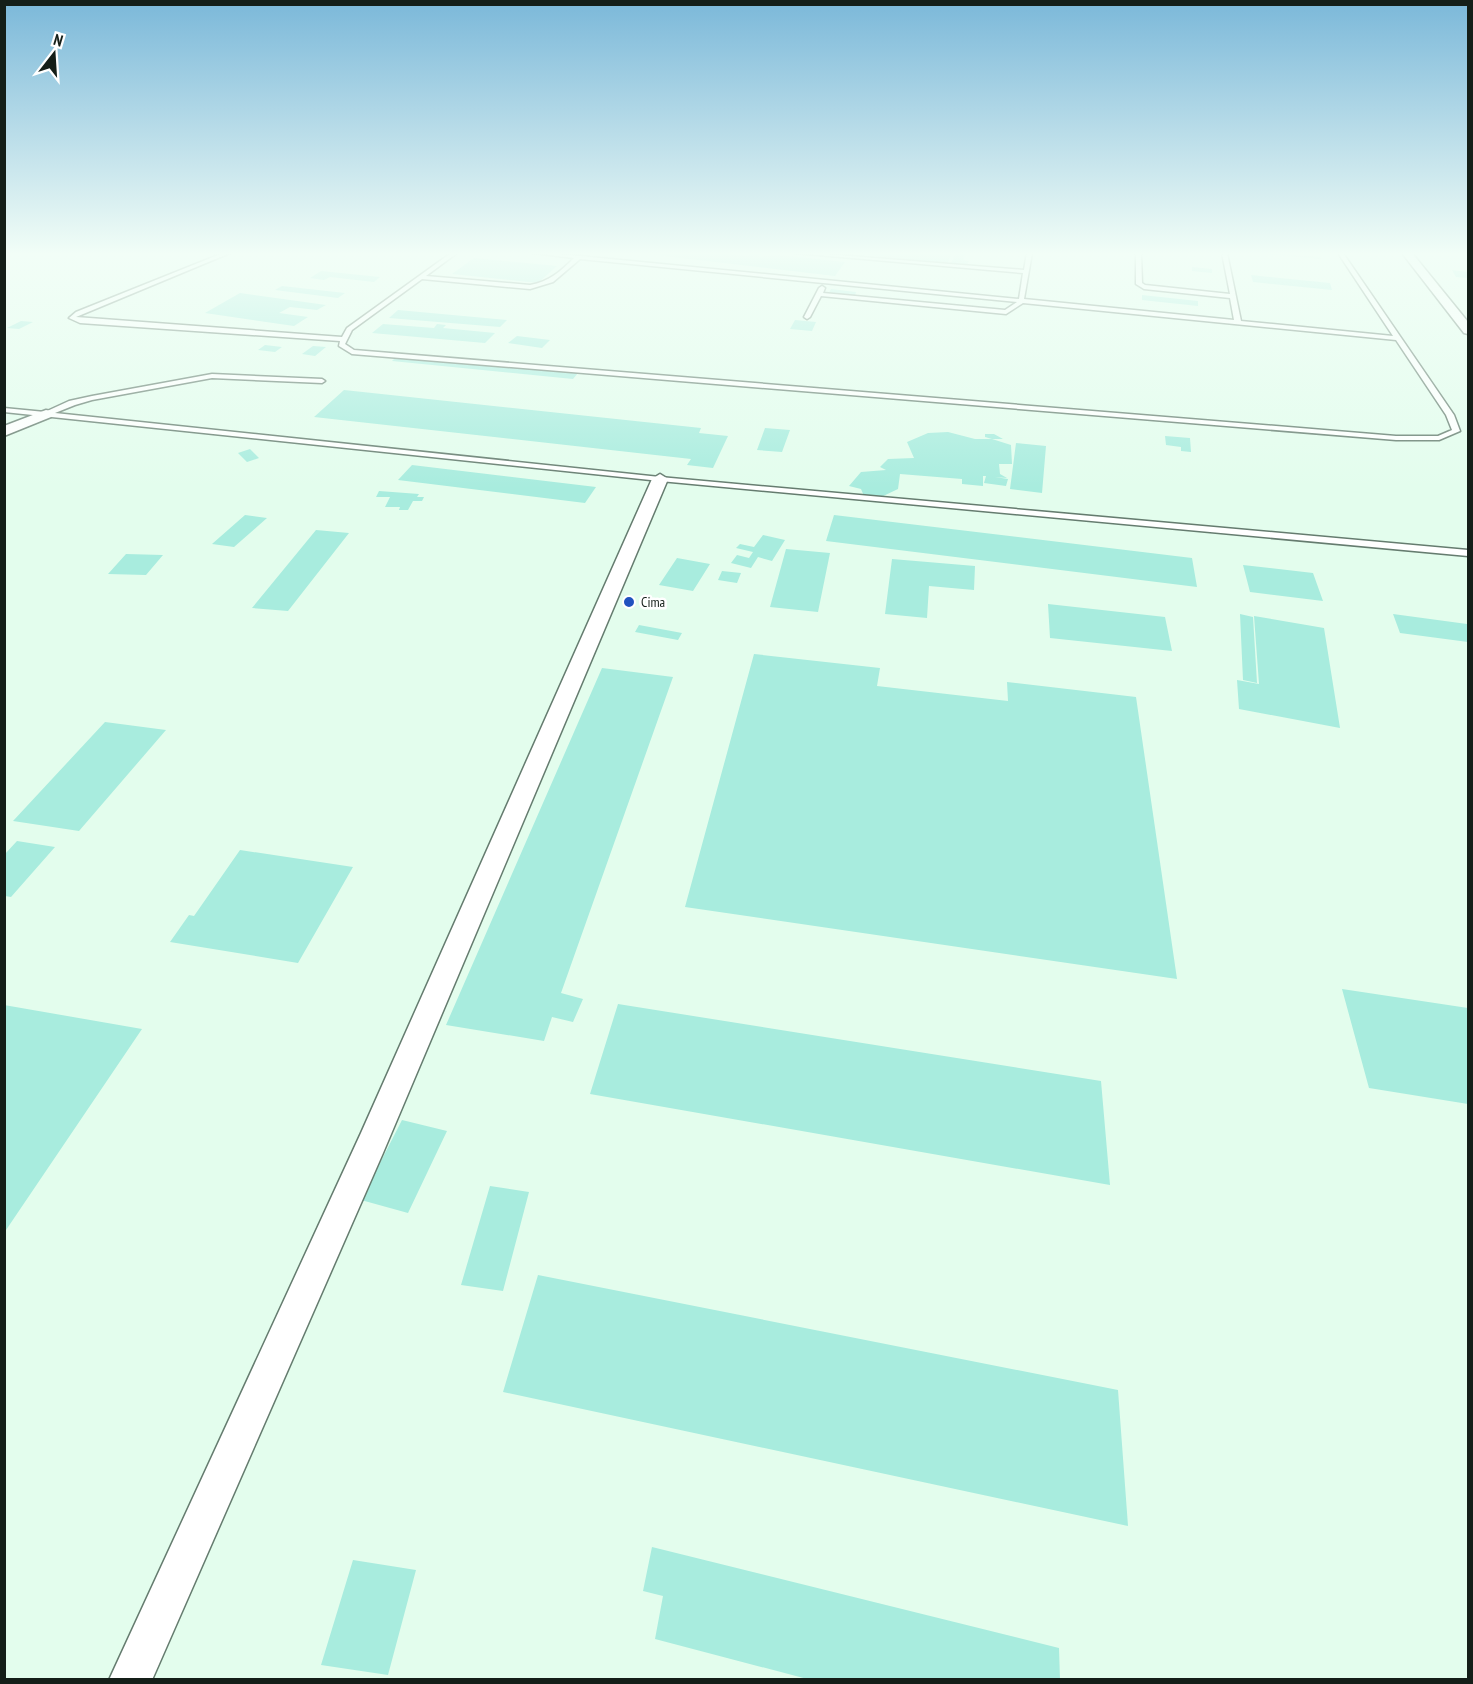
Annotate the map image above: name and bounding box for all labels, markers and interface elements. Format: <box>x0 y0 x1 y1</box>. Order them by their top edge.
north arrow <box>24 24 84 84</box>
text: N <box>51 29 65 50</box>
place label: Cima <box>641 593 665 611</box>
marker: Cima <box>622 595 636 609</box>

